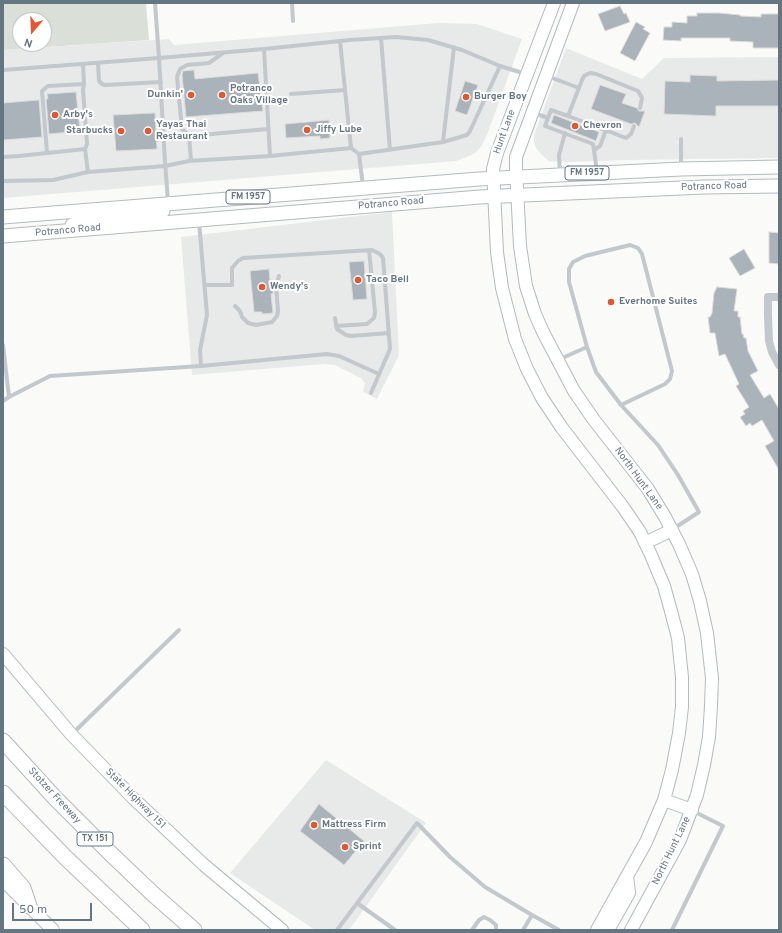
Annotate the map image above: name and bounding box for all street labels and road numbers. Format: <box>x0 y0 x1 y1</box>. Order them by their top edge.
street label: Hunt Lane <box>491 108 519 156</box>
road number: FM 1957 <box>565 166 609 180</box>
street label: Potranco Road <box>681 180 747 194</box>
road number: FM 1957 <box>226 190 270 204</box>
street label: Potranco Road <box>357 195 425 213</box>
street label: Potranco Road <box>34 222 102 240</box>
street label: North Hunt Lane <box>611 445 665 513</box>
street label: Stotzer Freeway <box>25 765 83 827</box>
street label: State Highway 151 <box>102 766 168 832</box>
street label: North Hunt Lane <box>650 815 694 887</box>
road number: TX 151 <box>77 832 113 846</box>

